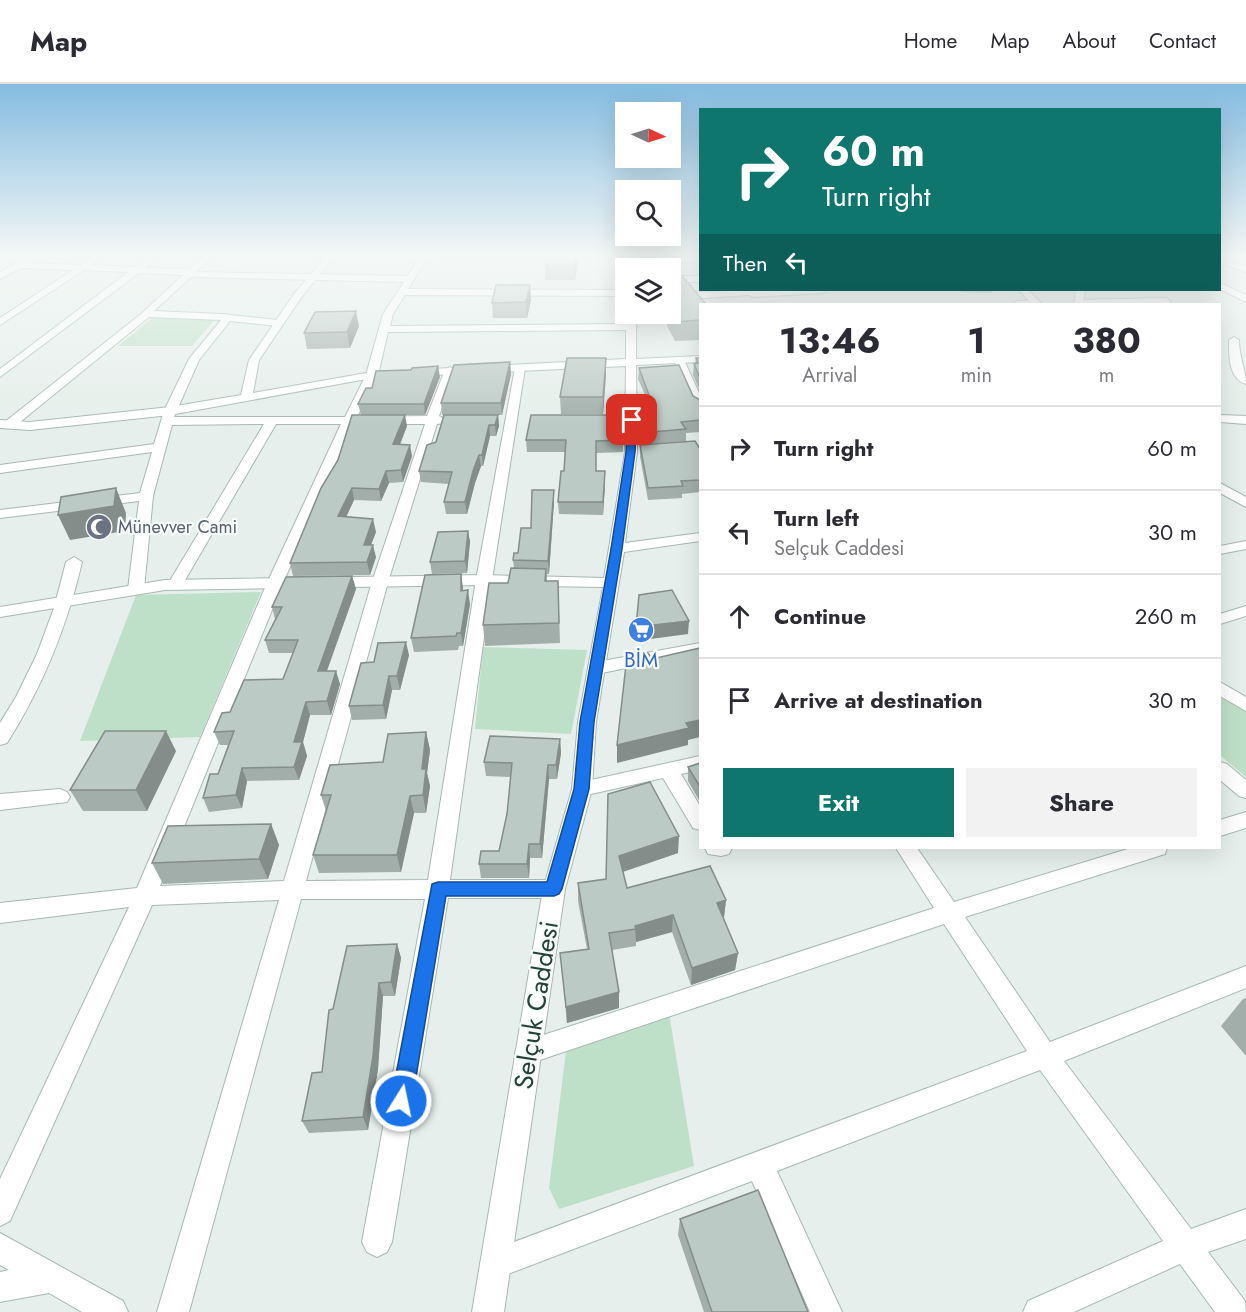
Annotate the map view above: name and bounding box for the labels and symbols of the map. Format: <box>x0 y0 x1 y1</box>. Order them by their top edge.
north arrow <box>615 102 681 168</box>
pin <box>606 394 657 445</box>
mosque icon: Münevver Cami <box>84 512 114 542</box>
place label: Münevver Cami <box>118 514 237 540</box>
supermarket icon: BİM <box>626 615 656 645</box>
place label: BİM <box>624 645 658 675</box>
street label: Selçuk Caddesi <box>504 918 568 1092</box>
position arrow <box>369 1069 433 1133</box>

